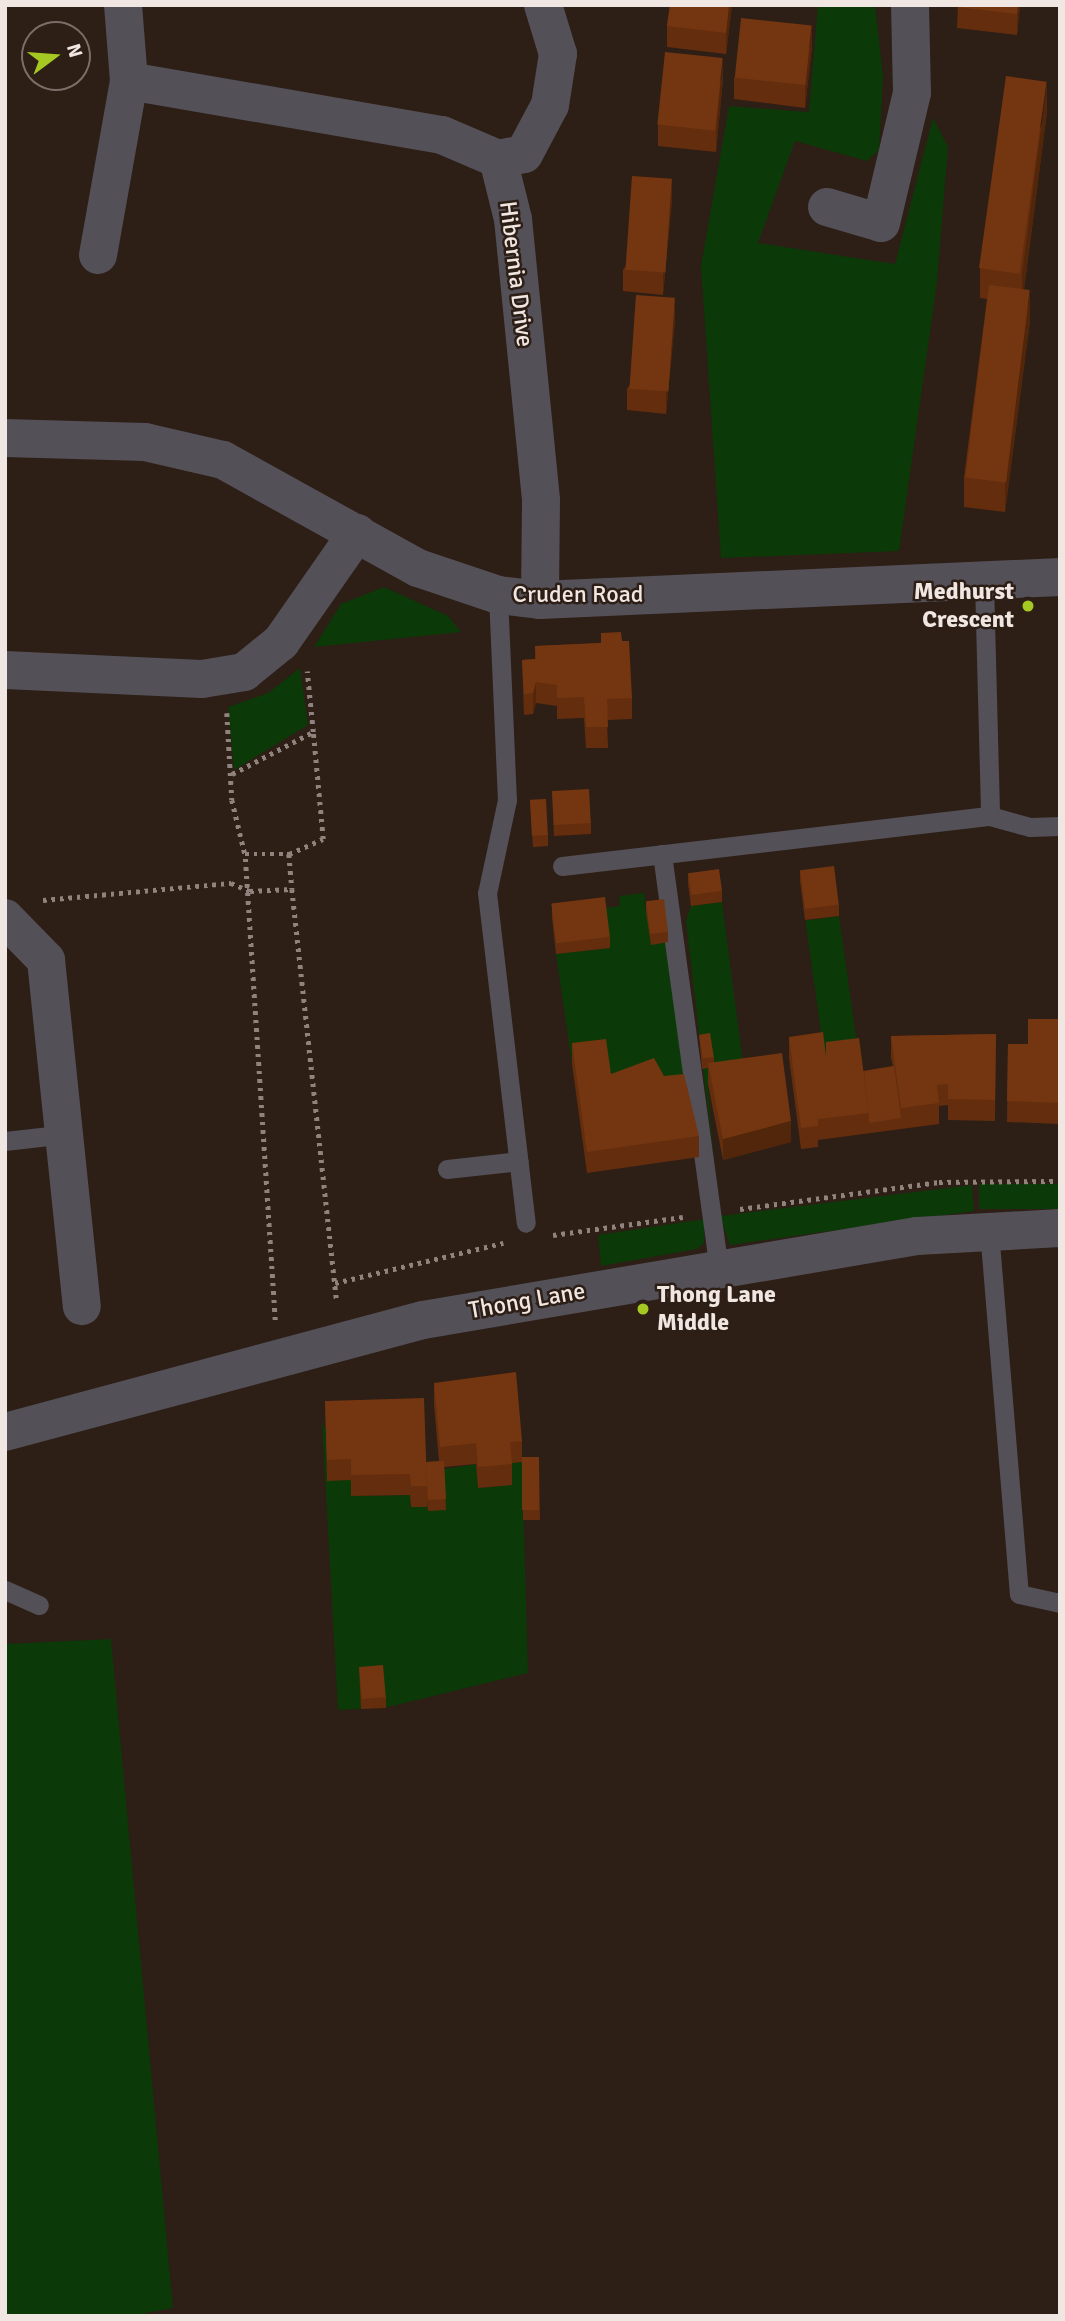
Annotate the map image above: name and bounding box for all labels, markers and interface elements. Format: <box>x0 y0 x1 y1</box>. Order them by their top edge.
north arrow <box>21 21 91 91</box>
text: N <box>61 41 88 60</box>
street label: Hibernia Drive <box>493 199 539 349</box>
place label: Medhurst Crescent <box>914 578 1014 634</box>
street label: Cruden Road <box>513 581 643 609</box>
marker: Medhurst Crescent <box>1020 598 1036 614</box>
street label: Thong Lane <box>466 1277 588 1325</box>
place label: Thong Lane Middle <box>657 1281 776 1337</box>
marker: Thong Lane Middle <box>635 1301 651 1317</box>

